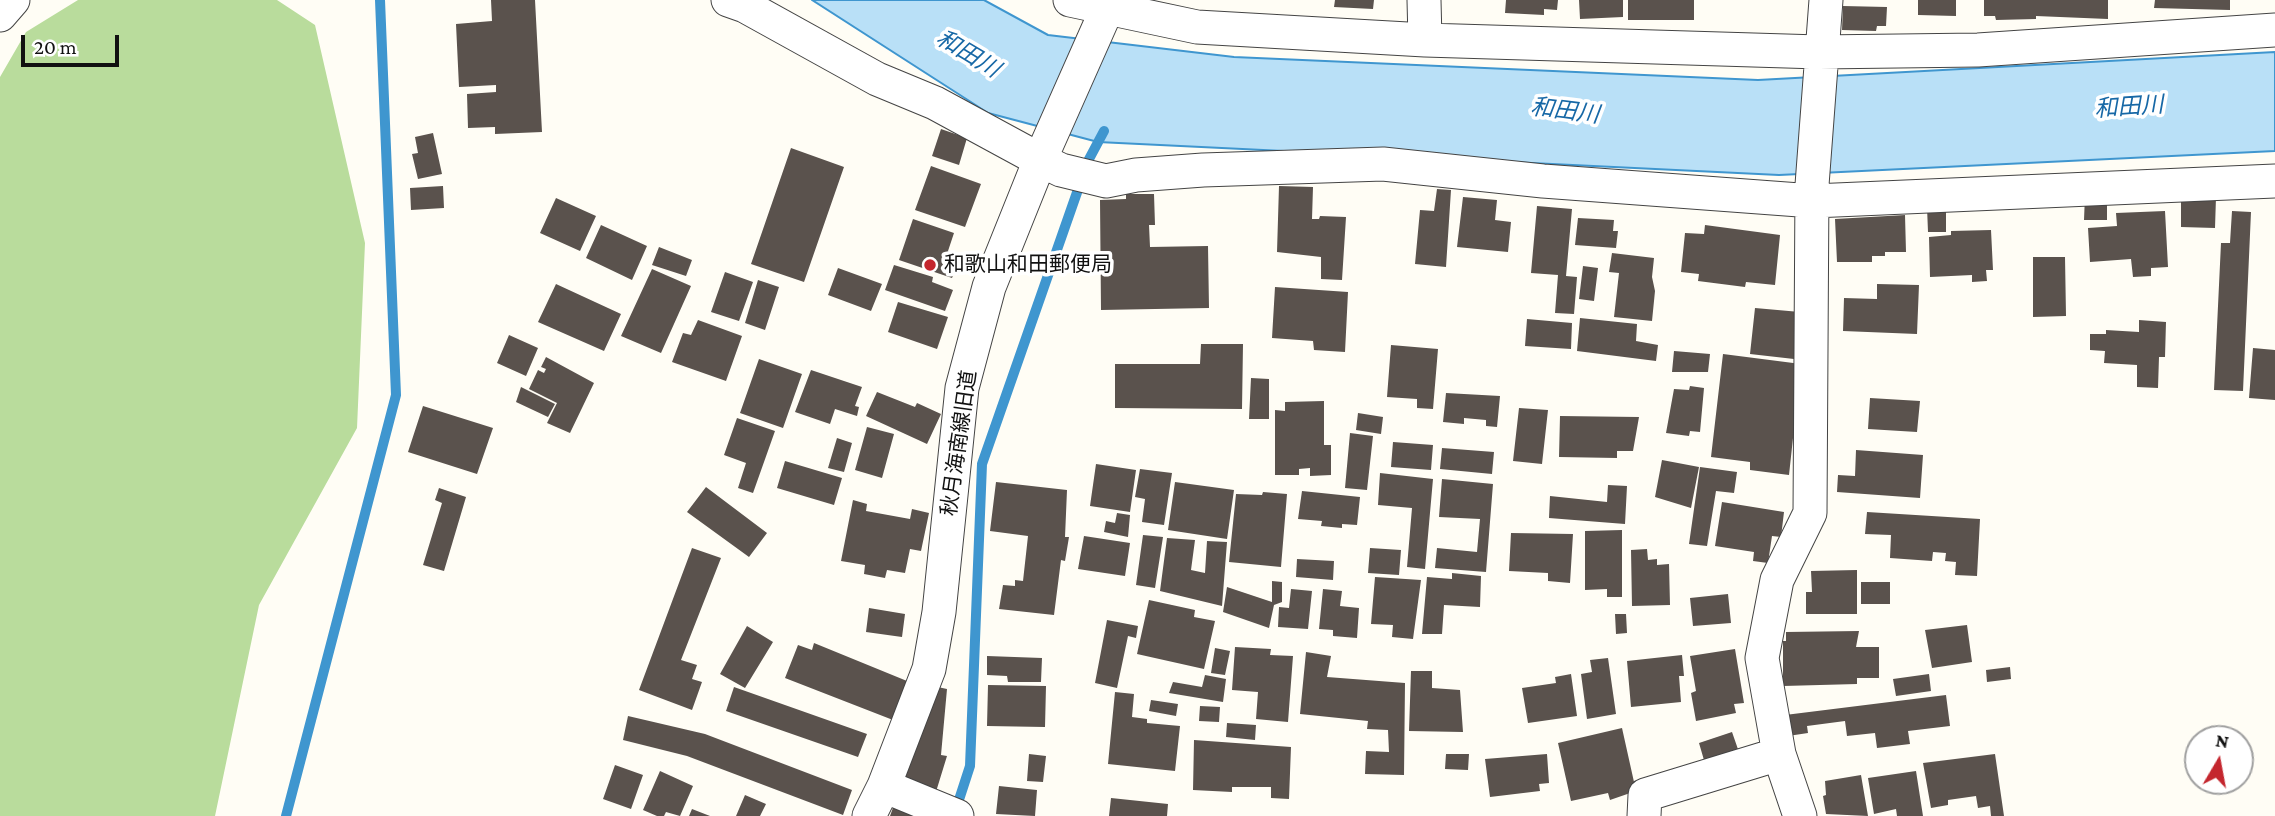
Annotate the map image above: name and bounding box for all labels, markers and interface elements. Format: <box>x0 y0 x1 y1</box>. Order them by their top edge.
scale bar <box>24 21 122 65</box>
water label: 和田川 <box>931 24 1005 84</box>
text: 20 m <box>34 35 77 59</box>
water label: 和田川 <box>2094 91 2164 123</box>
water label: 和田川 <box>1529 93 1601 129</box>
place label: 和歌山和田郵便局 <box>944 252 1112 278</box>
marker: 和歌山和田郵便局 <box>922 257 938 273</box>
street label: 秋月海南線旧道 <box>936 368 982 518</box>
north arrow <box>2184 725 2254 795</box>
text: N <box>2214 729 2231 752</box>

